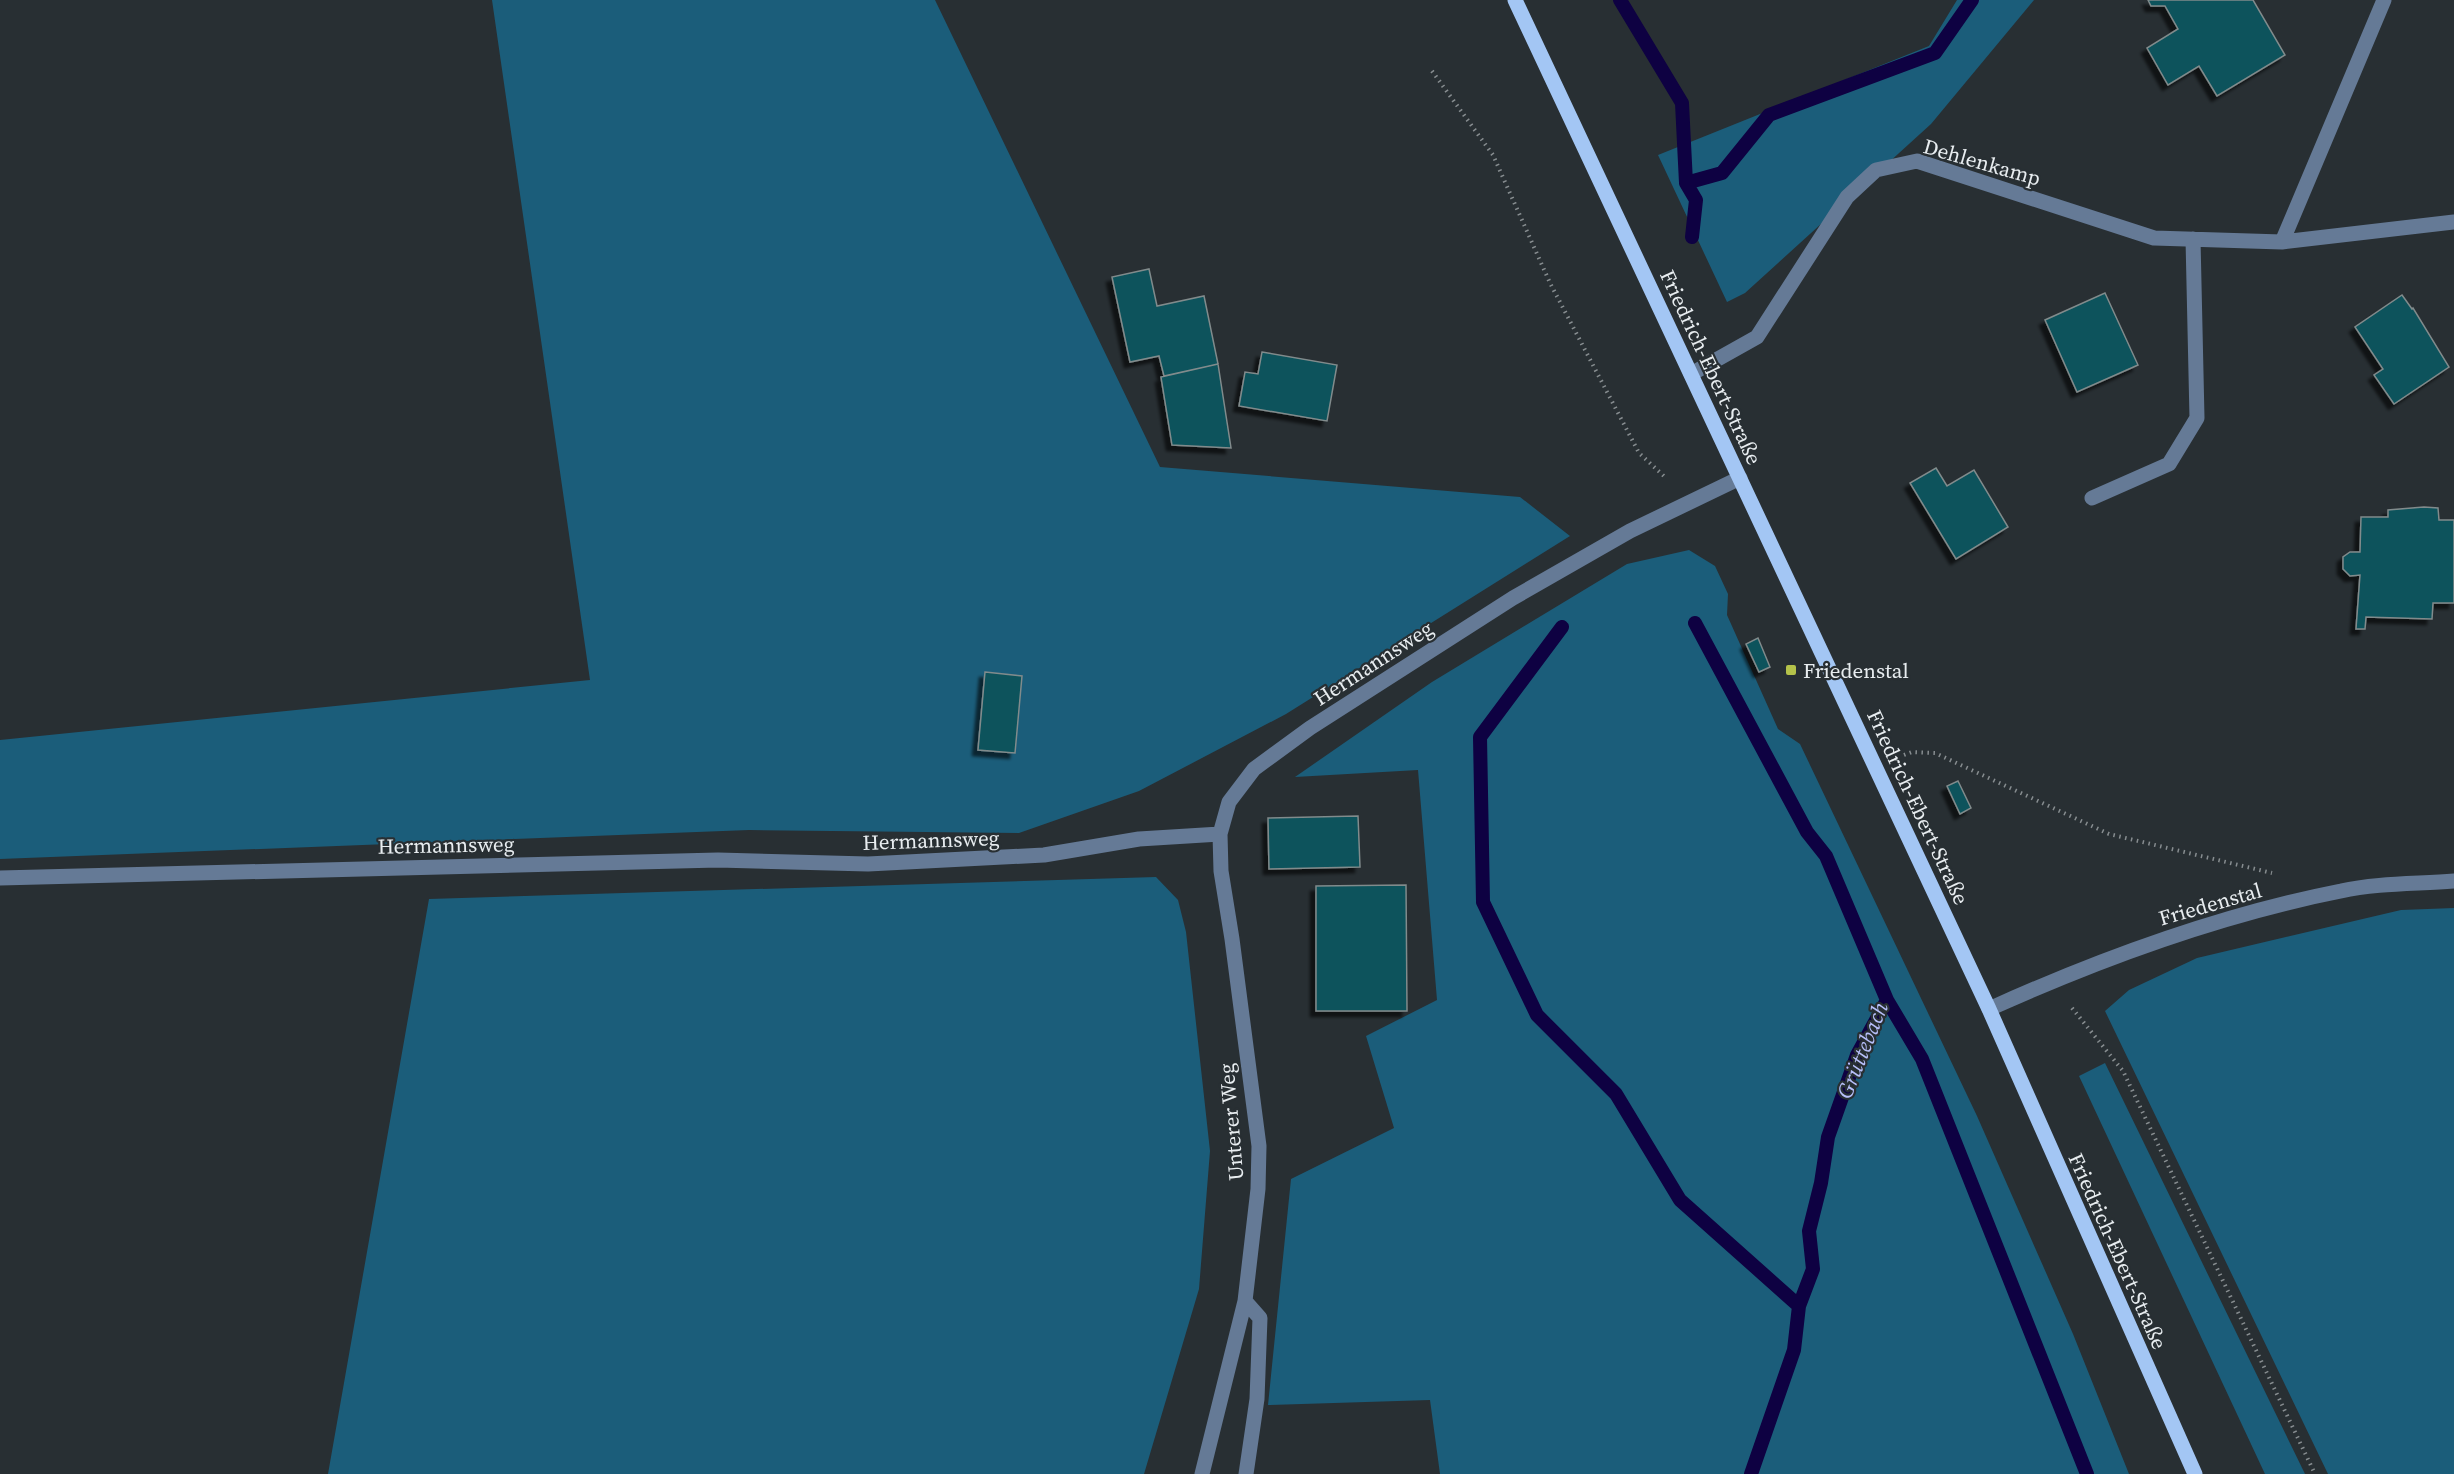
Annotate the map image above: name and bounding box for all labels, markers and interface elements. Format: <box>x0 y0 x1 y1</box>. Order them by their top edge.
street label: Dehlenkamp <box>1920 131 2044 193</box>
street label: Friedrich-Ebert-Straße <box>1653 265 1769 469</box>
street label: Hermannsweg <box>1308 613 1438 712</box>
place label: Friedenstal <box>1803 656 1909 685</box>
marker: Friedenstal <box>1784 663 1798 677</box>
street label: Friedrich-Ebert-Straße <box>1860 705 1976 909</box>
street label: Hermannsweg <box>862 823 1000 857</box>
street label: Hermannsweg <box>377 829 515 861</box>
street label: Friedenstal <box>2155 875 2265 933</box>
water label: Grüttebach <box>1829 997 1895 1103</box>
street label: Unterer Weg <box>1211 1062 1251 1182</box>
street label: Friedrich-Ebert-Straße <box>2062 1148 2174 1354</box>

